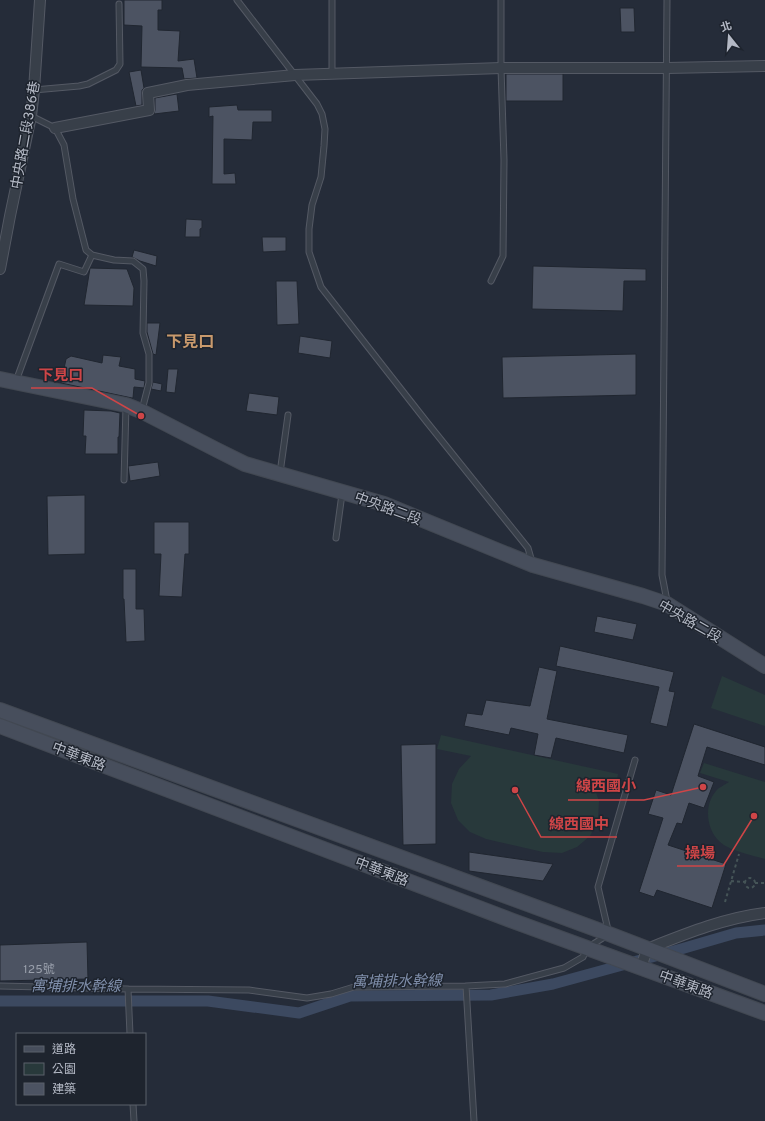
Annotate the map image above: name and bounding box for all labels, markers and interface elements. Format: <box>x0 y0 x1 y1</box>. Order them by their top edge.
north arrow <box>709 16 749 56</box>
text: 北 <box>719 19 734 36</box>
street label: 中央路二段386巷 <box>9 80 44 191</box>
district label: 下見口 <box>166 333 214 353</box>
callout: 下見口 <box>31 361 92 388</box>
text: 下見口 <box>38 367 84 386</box>
street label: 中央路二段 <box>352 489 423 529</box>
street label: 中央路二段 <box>655 597 724 647</box>
street label: 中華東路 <box>49 739 108 775</box>
callout: 線西國小 <box>568 773 644 800</box>
text: 線西國小 <box>576 778 637 797</box>
callout: 線西國中 <box>541 810 617 837</box>
text: 線西國中 <box>549 816 609 835</box>
callout: 操場 <box>677 839 723 866</box>
text: 操場 <box>685 845 715 864</box>
street label: 中華東路 <box>352 854 411 890</box>
house number: 125號 <box>23 962 55 978</box>
street label: 中華東路 <box>656 968 715 1003</box>
water label: 寓埔排水幹線 <box>352 972 444 993</box>
water label: 寓埔排水幹線 <box>31 978 123 997</box>
legend <box>16 1033 146 1105</box>
text: 道路 <box>52 1042 76 1058</box>
text: 公園 <box>52 1062 76 1078</box>
text: 建築 <box>52 1082 76 1098</box>

